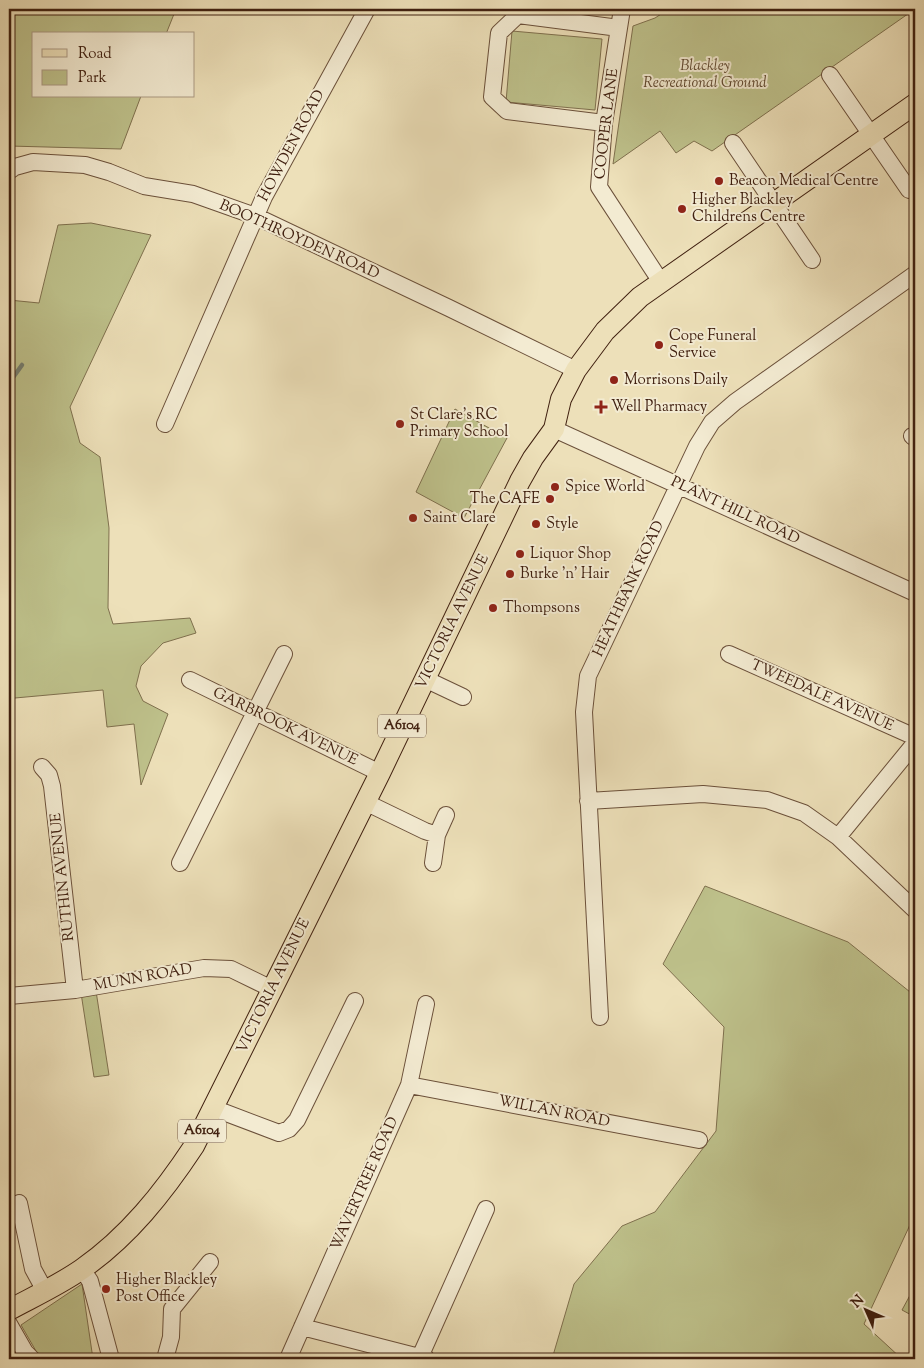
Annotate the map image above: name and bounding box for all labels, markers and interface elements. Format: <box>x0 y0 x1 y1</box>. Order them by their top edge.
legend <box>32 32 195 98</box>
text: Road <box>78 44 112 65</box>
park label: Blackley Recreational Ground <box>643 56 767 94</box>
street label: COOPER LANE <box>590 67 624 181</box>
text: Park <box>78 68 107 89</box>
street label: HOWDEN ROAD <box>254 86 330 205</box>
place label: Beacon Medical Centre <box>729 171 879 192</box>
marker: Beacon Medical Centre <box>713 175 725 187</box>
place label: Higher Blackley Childrens Centre <box>692 190 805 228</box>
street label: BOOTHROYDEN ROAD <box>216 195 383 285</box>
marker: Higher Blackley Childrens Centre <box>676 203 688 215</box>
place label: Cope Funeral Service <box>669 326 756 364</box>
marker: Cope Funeral Service <box>653 339 665 351</box>
place label: Morrisons Daily <box>624 370 728 391</box>
marker: Morrisons Daily <box>608 374 620 386</box>
place label: Well Pharmacy <box>611 397 708 418</box>
marker: Well Pharmacy <box>595 401 607 413</box>
place label: St Clare's RC Primary School <box>410 405 508 443</box>
marker: St Clare's RC Primary School <box>394 418 406 430</box>
street label: PLANT HILL ROAD <box>667 472 803 550</box>
place label: Spice World <box>565 477 645 498</box>
marker: Spice World <box>549 481 561 493</box>
place label: The CAFE <box>470 489 540 510</box>
marker: The CAFE <box>544 493 556 505</box>
place label: Saint Clare <box>423 508 496 529</box>
marker: Saint Clare <box>407 512 419 524</box>
place label: Style <box>546 514 579 535</box>
street label: HEATHBANK ROAD <box>588 517 670 660</box>
marker: Style <box>530 518 542 530</box>
place label: Liquor Shop <box>530 544 611 565</box>
marker: Liquor Shop <box>514 548 526 560</box>
street label: VICTORIA AVENUE <box>411 551 495 693</box>
place label: Burke 'n' Hair <box>520 564 610 585</box>
marker: Burke 'n' Hair <box>504 568 516 580</box>
place label: Thompsons <box>503 598 580 619</box>
marker: Thompsons <box>487 602 499 614</box>
street label: TWEEDALE AVENUE <box>747 655 897 737</box>
street label: GARBROOK AVENUE <box>209 683 361 771</box>
road number: A6104 <box>378 714 426 738</box>
street label: RUTHIN AVENUE <box>46 812 80 942</box>
street label: VICTORIA AVENUE <box>232 915 316 1057</box>
street label: MUNN ROAD <box>92 959 194 997</box>
street label: WILLAN ROAD <box>496 1091 612 1133</box>
street label: WAVERTREE ROAD <box>326 1114 404 1254</box>
road number: A6104 <box>178 1120 226 1142</box>
place label: Higher Blackley Post Office <box>116 1270 218 1308</box>
marker: Higher Blackley Post Office <box>100 1283 112 1295</box>
north arrow <box>842 1286 892 1336</box>
text: N <box>847 1291 869 1313</box>

